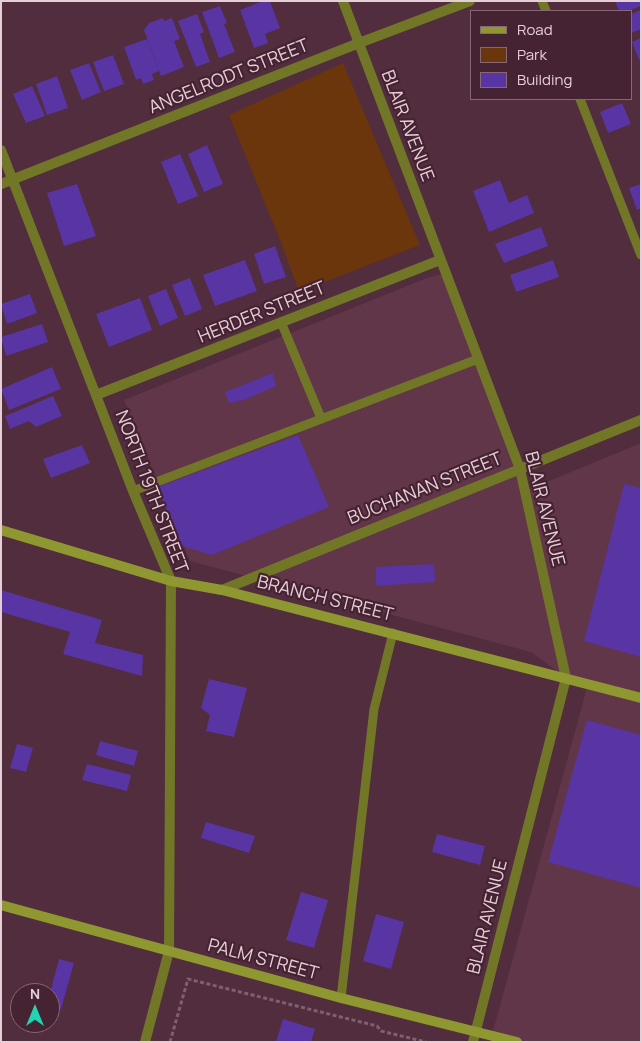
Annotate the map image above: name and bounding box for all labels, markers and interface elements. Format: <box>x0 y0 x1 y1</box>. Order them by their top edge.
legend <box>470 10 632 100</box>
text: Road <box>517 19 553 40</box>
street label: ANGELRODT STREET <box>146 35 312 119</box>
text: Park <box>517 44 547 65</box>
street label: BLAIR AVENUE <box>376 67 438 185</box>
text: Building <box>517 69 572 90</box>
street label: HERDER STREET <box>195 278 329 348</box>
street label: NORTH 19TH STREET <box>110 408 192 576</box>
street label: BUCHANAN STREET <box>345 448 505 530</box>
street label: BLAIR AVENUE <box>519 449 569 569</box>
street label: BRANCH STREET <box>255 572 395 626</box>
street label: BLAIR AVENUE <box>463 857 513 977</box>
street label: PALM STREET <box>205 935 321 985</box>
north arrow <box>10 983 60 1033</box>
text: N <box>30 984 40 1003</box>

